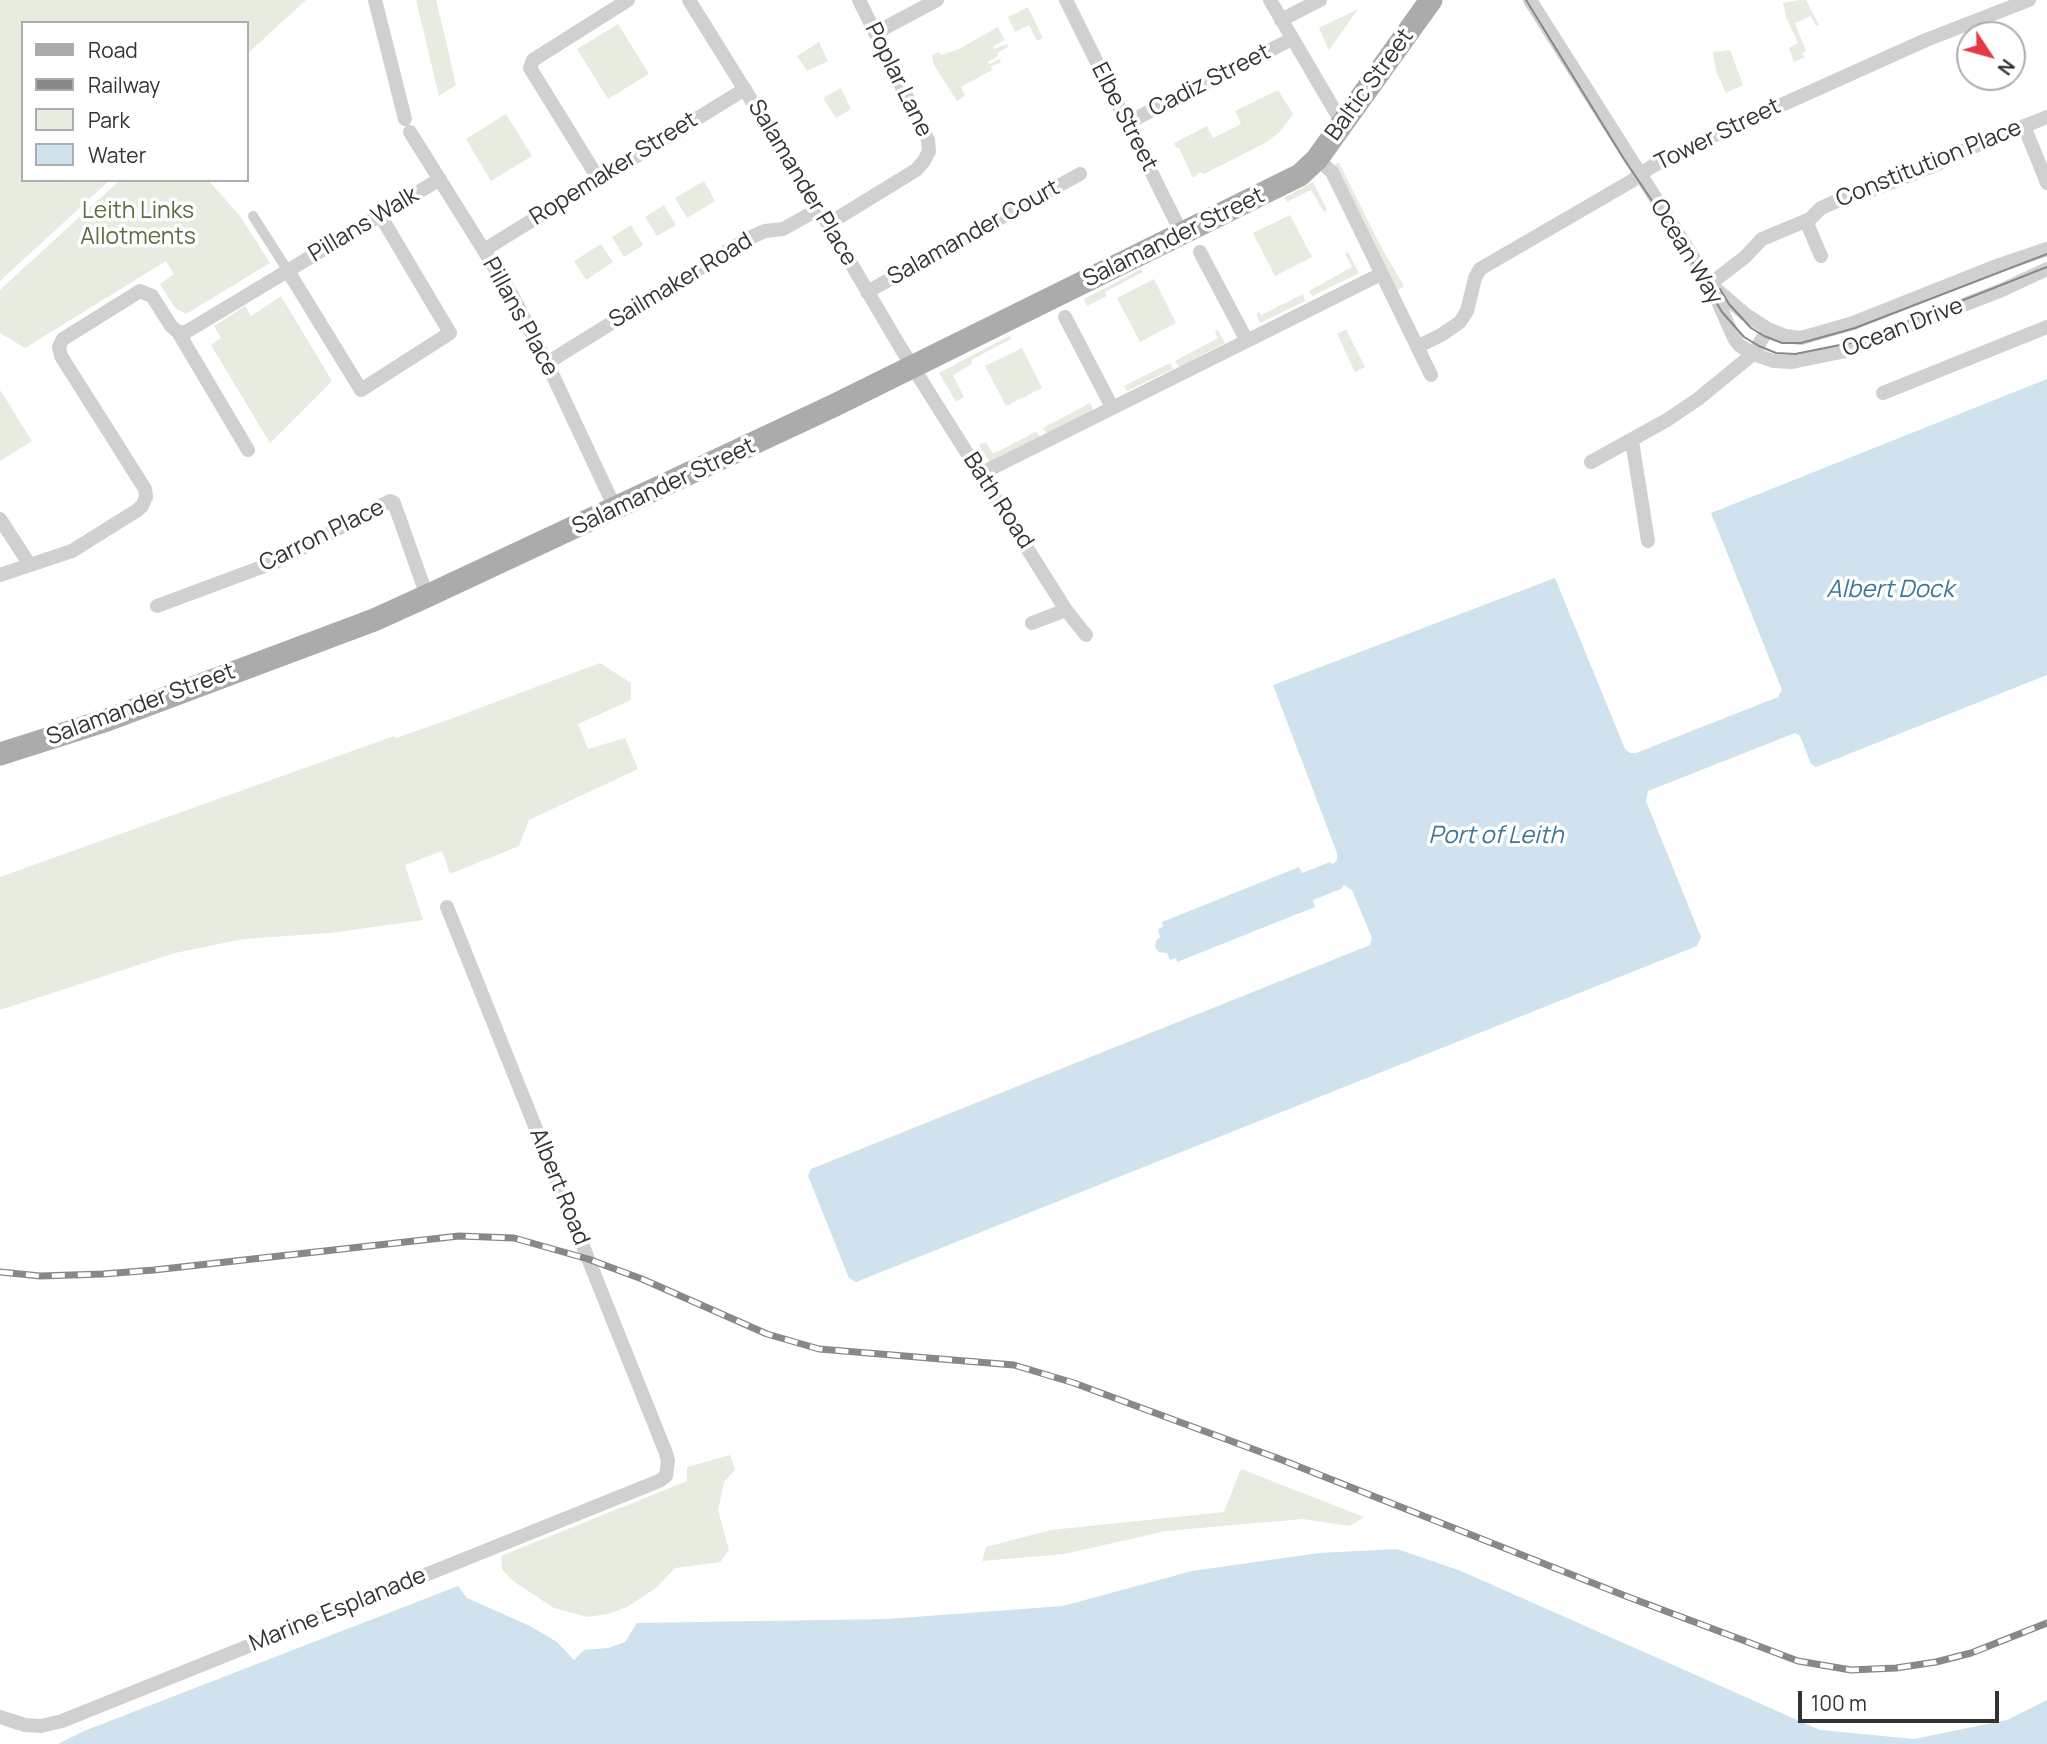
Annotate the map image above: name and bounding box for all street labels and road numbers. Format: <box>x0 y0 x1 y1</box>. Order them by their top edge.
street label: Poplar Lane <box>859 18 937 142</box>
street label: Baltic Street <box>1320 24 1420 146</box>
street label: Cadiz Street <box>1145 39 1275 123</box>
street label: Elbe Street <box>1085 58 1163 176</box>
street label: Tower Street <box>1651 93 1785 177</box>
street label: Salamander Place <box>742 95 862 271</box>
street label: Ropemaker Street <box>525 106 703 232</box>
street label: Constitution Place <box>1832 114 2026 214</box>
street label: Salamander Court <box>883 174 1065 292</box>
street label: Pillans Walk <box>304 181 424 269</box>
street label: Salamander Street <box>1079 182 1269 294</box>
street label: Ocean Way <box>1644 194 1728 310</box>
street label: Sailmaker Road <box>604 227 758 335</box>
street label: Pillans Place <box>476 253 564 381</box>
street label: Ocean Drive <box>1839 292 1967 364</box>
street label: Salamander Street <box>568 433 760 541</box>
street label: Bath Road <box>957 448 1039 554</box>
street label: Carron Place <box>255 494 389 578</box>
street label: Salamander Street <box>43 658 239 752</box>
street label: Albert Road <box>523 1125 595 1249</box>
street label: Marine Esplanade <box>246 1562 430 1658</box>

